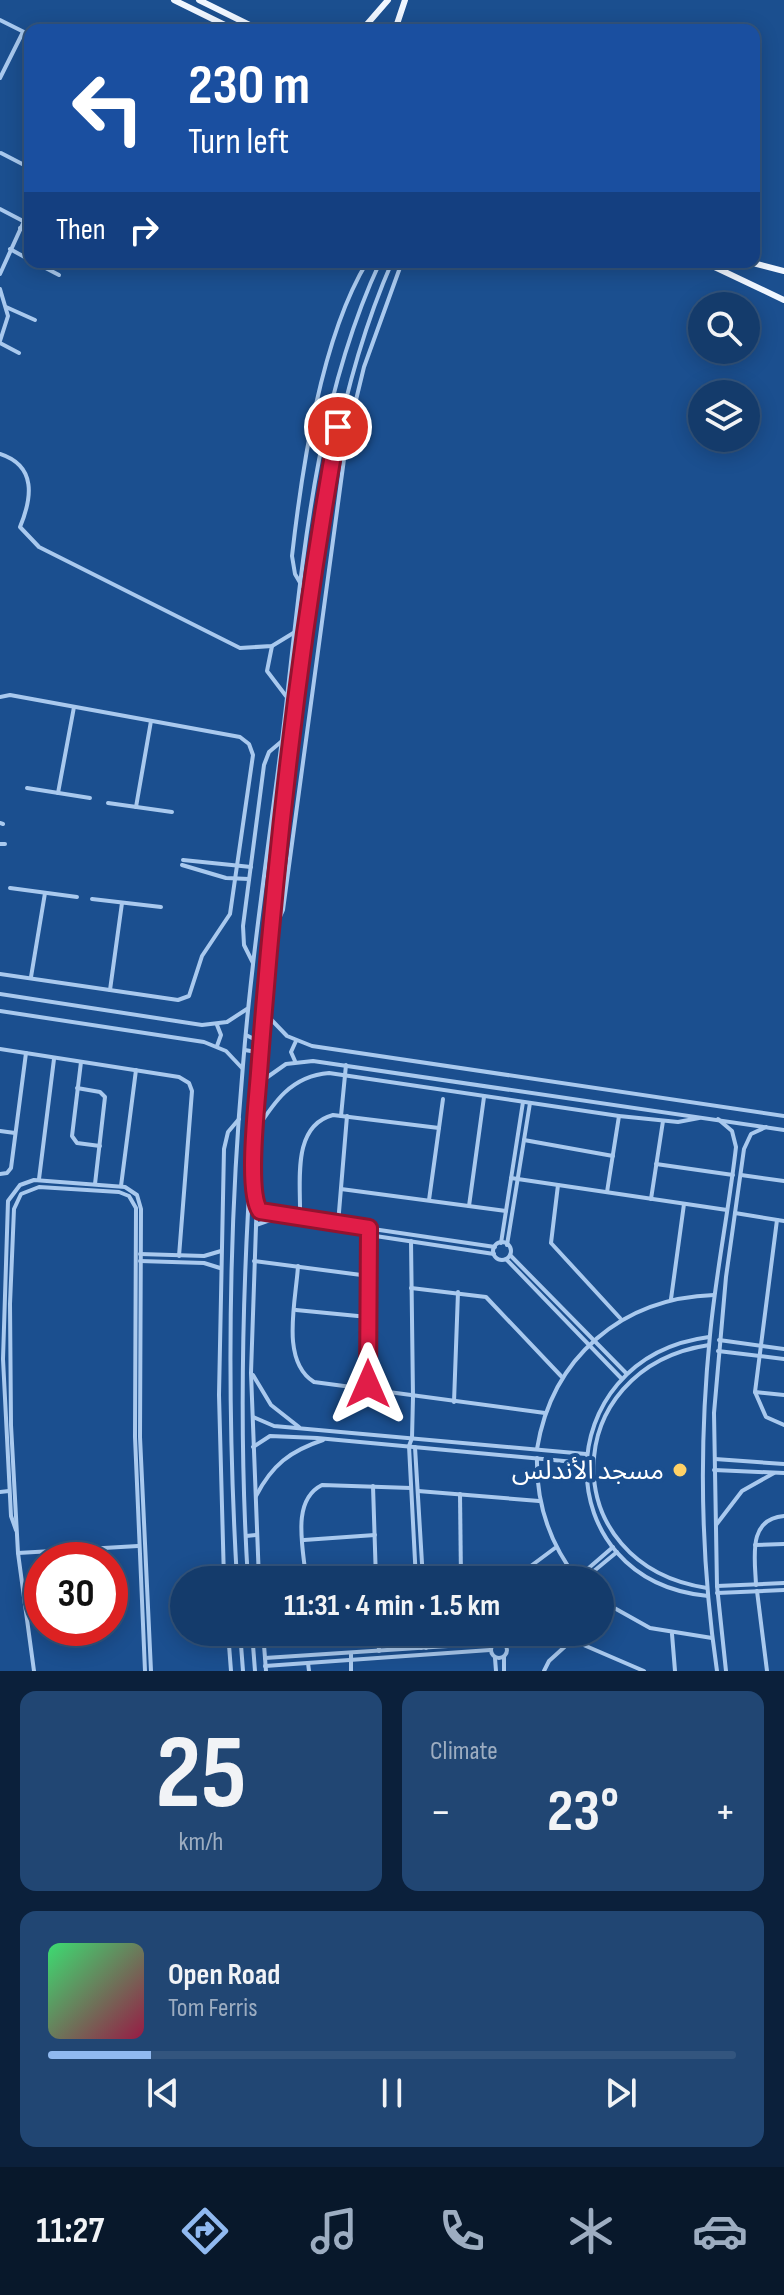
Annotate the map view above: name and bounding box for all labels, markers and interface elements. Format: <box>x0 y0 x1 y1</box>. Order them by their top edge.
text: 230 m <box>188 53 310 120</box>
icon: left <box>56 56 160 160</box>
text: Turn left <box>188 121 289 164</box>
icon: right <box>122 208 166 252</box>
text: Then <box>56 212 106 248</box>
map controls <box>688 292 760 452</box>
button: search <box>688 292 760 364</box>
button: layers <box>688 380 760 452</box>
pin <box>304 393 372 461</box>
icon: arrive <box>316 405 360 449</box>
position arrow <box>326 1342 410 1426</box>
place label: مسجد الأندلس <box>512 1456 664 1487</box>
marker: مسجد الأندلس <box>671 1461 689 1479</box>
speed limit sign: 30 <box>24 1542 128 1646</box>
text: 11:31 · 4 min · 1.5 km <box>284 1588 500 1624</box>
text: 25 <box>155 1712 247 1837</box>
text: Climate <box>430 1736 498 1767</box>
text: 23° <box>547 1776 619 1848</box>
text: − <box>430 1786 452 1839</box>
text: + <box>714 1786 736 1839</box>
text: km/h <box>179 1827 223 1858</box>
text: Open Road <box>168 1957 280 1993</box>
text: Tom Ferris <box>168 1993 258 2024</box>
icon: previous <box>141 2071 185 2115</box>
icon: pause <box>370 2071 414 2115</box>
icon: next <box>599 2071 643 2115</box>
icon: directions <box>177 2203 233 2259</box>
icon: music <box>306 2203 362 2259</box>
icon: phone <box>434 2203 490 2259</box>
icon: climate <box>563 2203 619 2259</box>
icon: car <box>692 2203 748 2259</box>
text: 11:27 <box>36 2210 104 2253</box>

